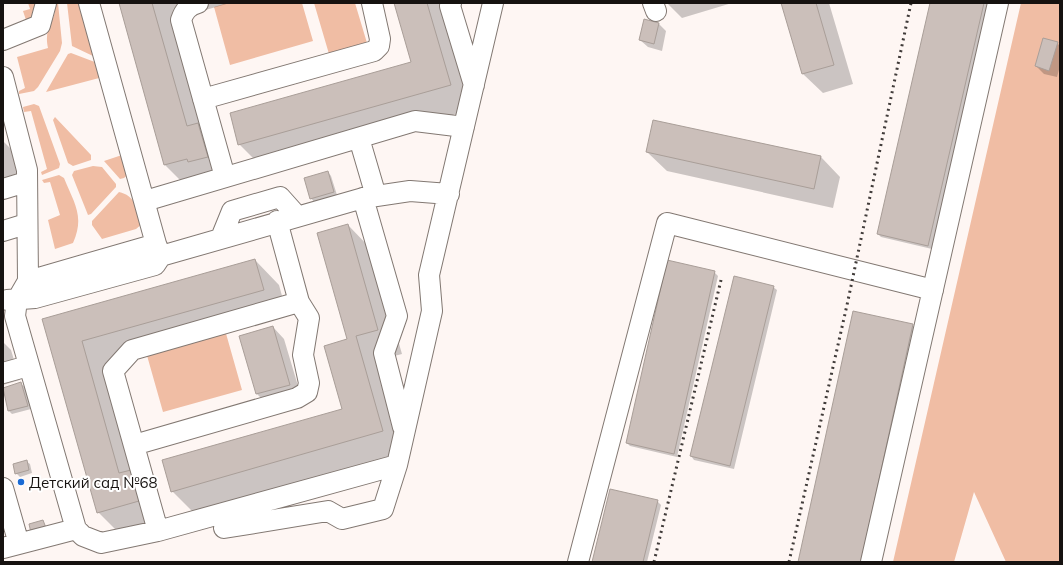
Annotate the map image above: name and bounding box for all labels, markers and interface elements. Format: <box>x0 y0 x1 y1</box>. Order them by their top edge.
place label: Детский сад №68 <box>29 473 158 492</box>
marker: Детский сад №68 <box>16 477 26 487</box>

